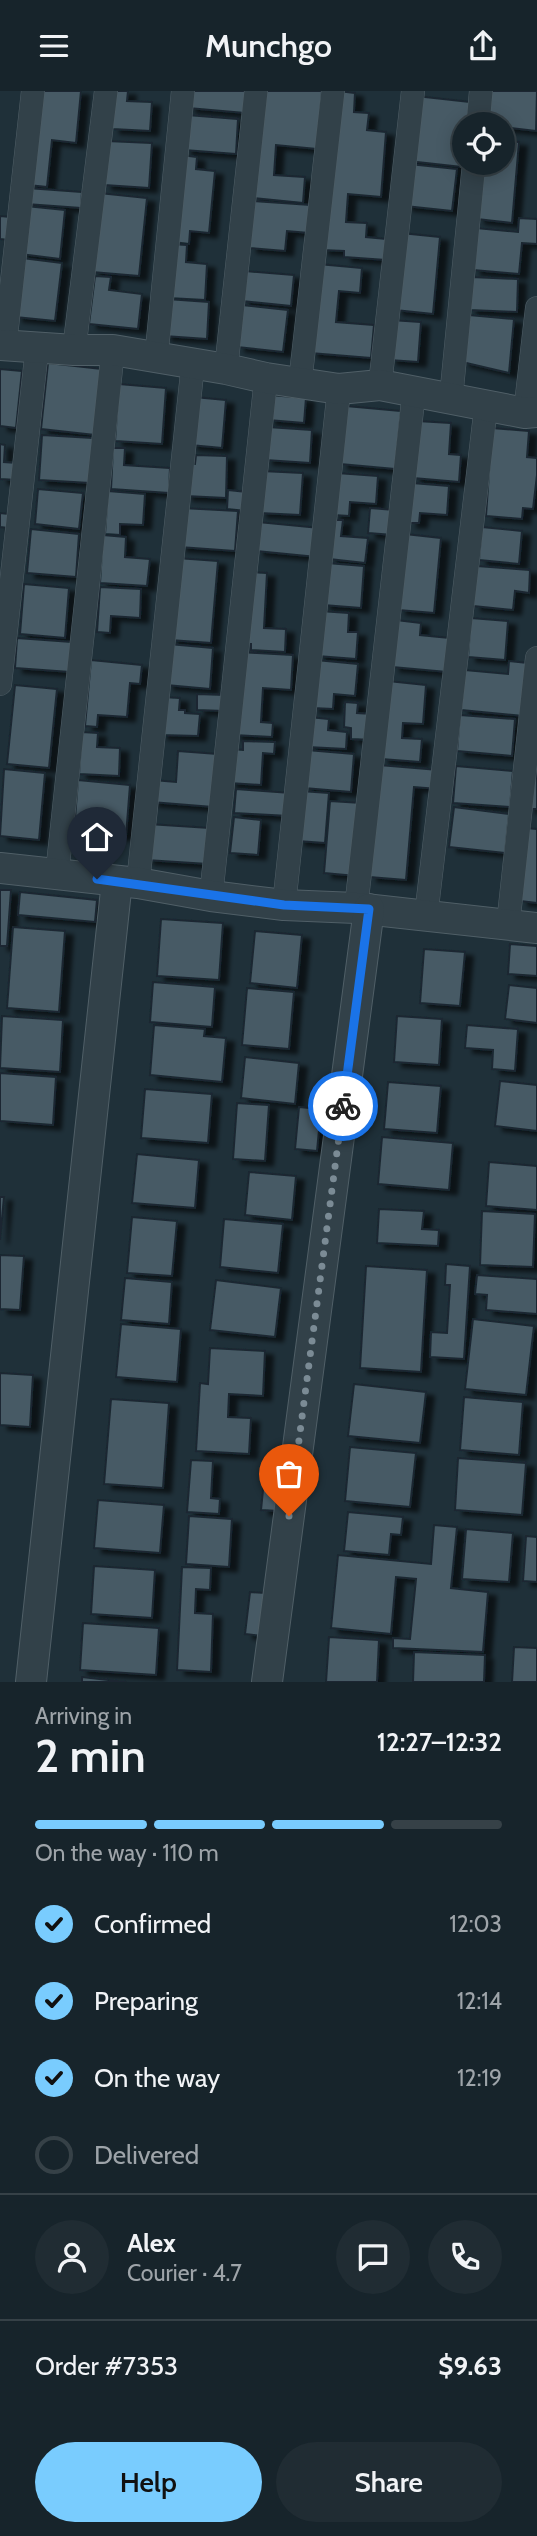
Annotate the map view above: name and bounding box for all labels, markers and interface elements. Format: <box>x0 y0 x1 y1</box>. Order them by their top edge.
text: Munchgo <box>205 26 332 65</box>
icon: menu <box>35 27 73 65</box>
icon: share <box>464 27 502 65</box>
map controls <box>452 112 515 175</box>
button: locate <box>452 112 515 175</box>
pin <box>67 807 127 879</box>
icon: home <box>78 818 116 856</box>
courier <box>308 1071 378 1141</box>
icon: bike <box>324 1087 362 1125</box>
pin <box>259 1444 319 1516</box>
icon: bag <box>270 1455 308 1493</box>
text: Arriving in <box>35 1702 132 1730</box>
text: 12:27–12:32 <box>377 1726 502 1758</box>
text: 2 min <box>35 1728 146 1784</box>
text: On the way · 110 m <box>35 1839 219 1867</box>
icon: check <box>35 1905 73 1943</box>
text: Confirmed <box>94 1908 211 1940</box>
text: 12:03 <box>449 1910 502 1938</box>
icon: check <box>35 1982 73 2020</box>
text: Preparing <box>94 1985 198 2017</box>
text: 12:14 <box>457 1987 502 2015</box>
icon: check <box>35 2059 73 2097</box>
text: On the way <box>94 2062 220 2094</box>
text: 12:19 <box>457 2064 502 2092</box>
text: Delivered <box>94 2139 199 2171</box>
button: person <box>35 2220 109 2294</box>
button: chat <box>336 2220 410 2294</box>
button: phone <box>428 2220 502 2294</box>
text: Alex <box>127 2227 176 2259</box>
text: Courier · 4.7 <box>127 2259 242 2287</box>
text: Order #7353 <box>35 2350 178 2382</box>
text: $9.63 <box>438 2350 502 2382</box>
button: Help <box>35 2442 262 2522</box>
button: Share <box>276 2442 502 2522</box>

